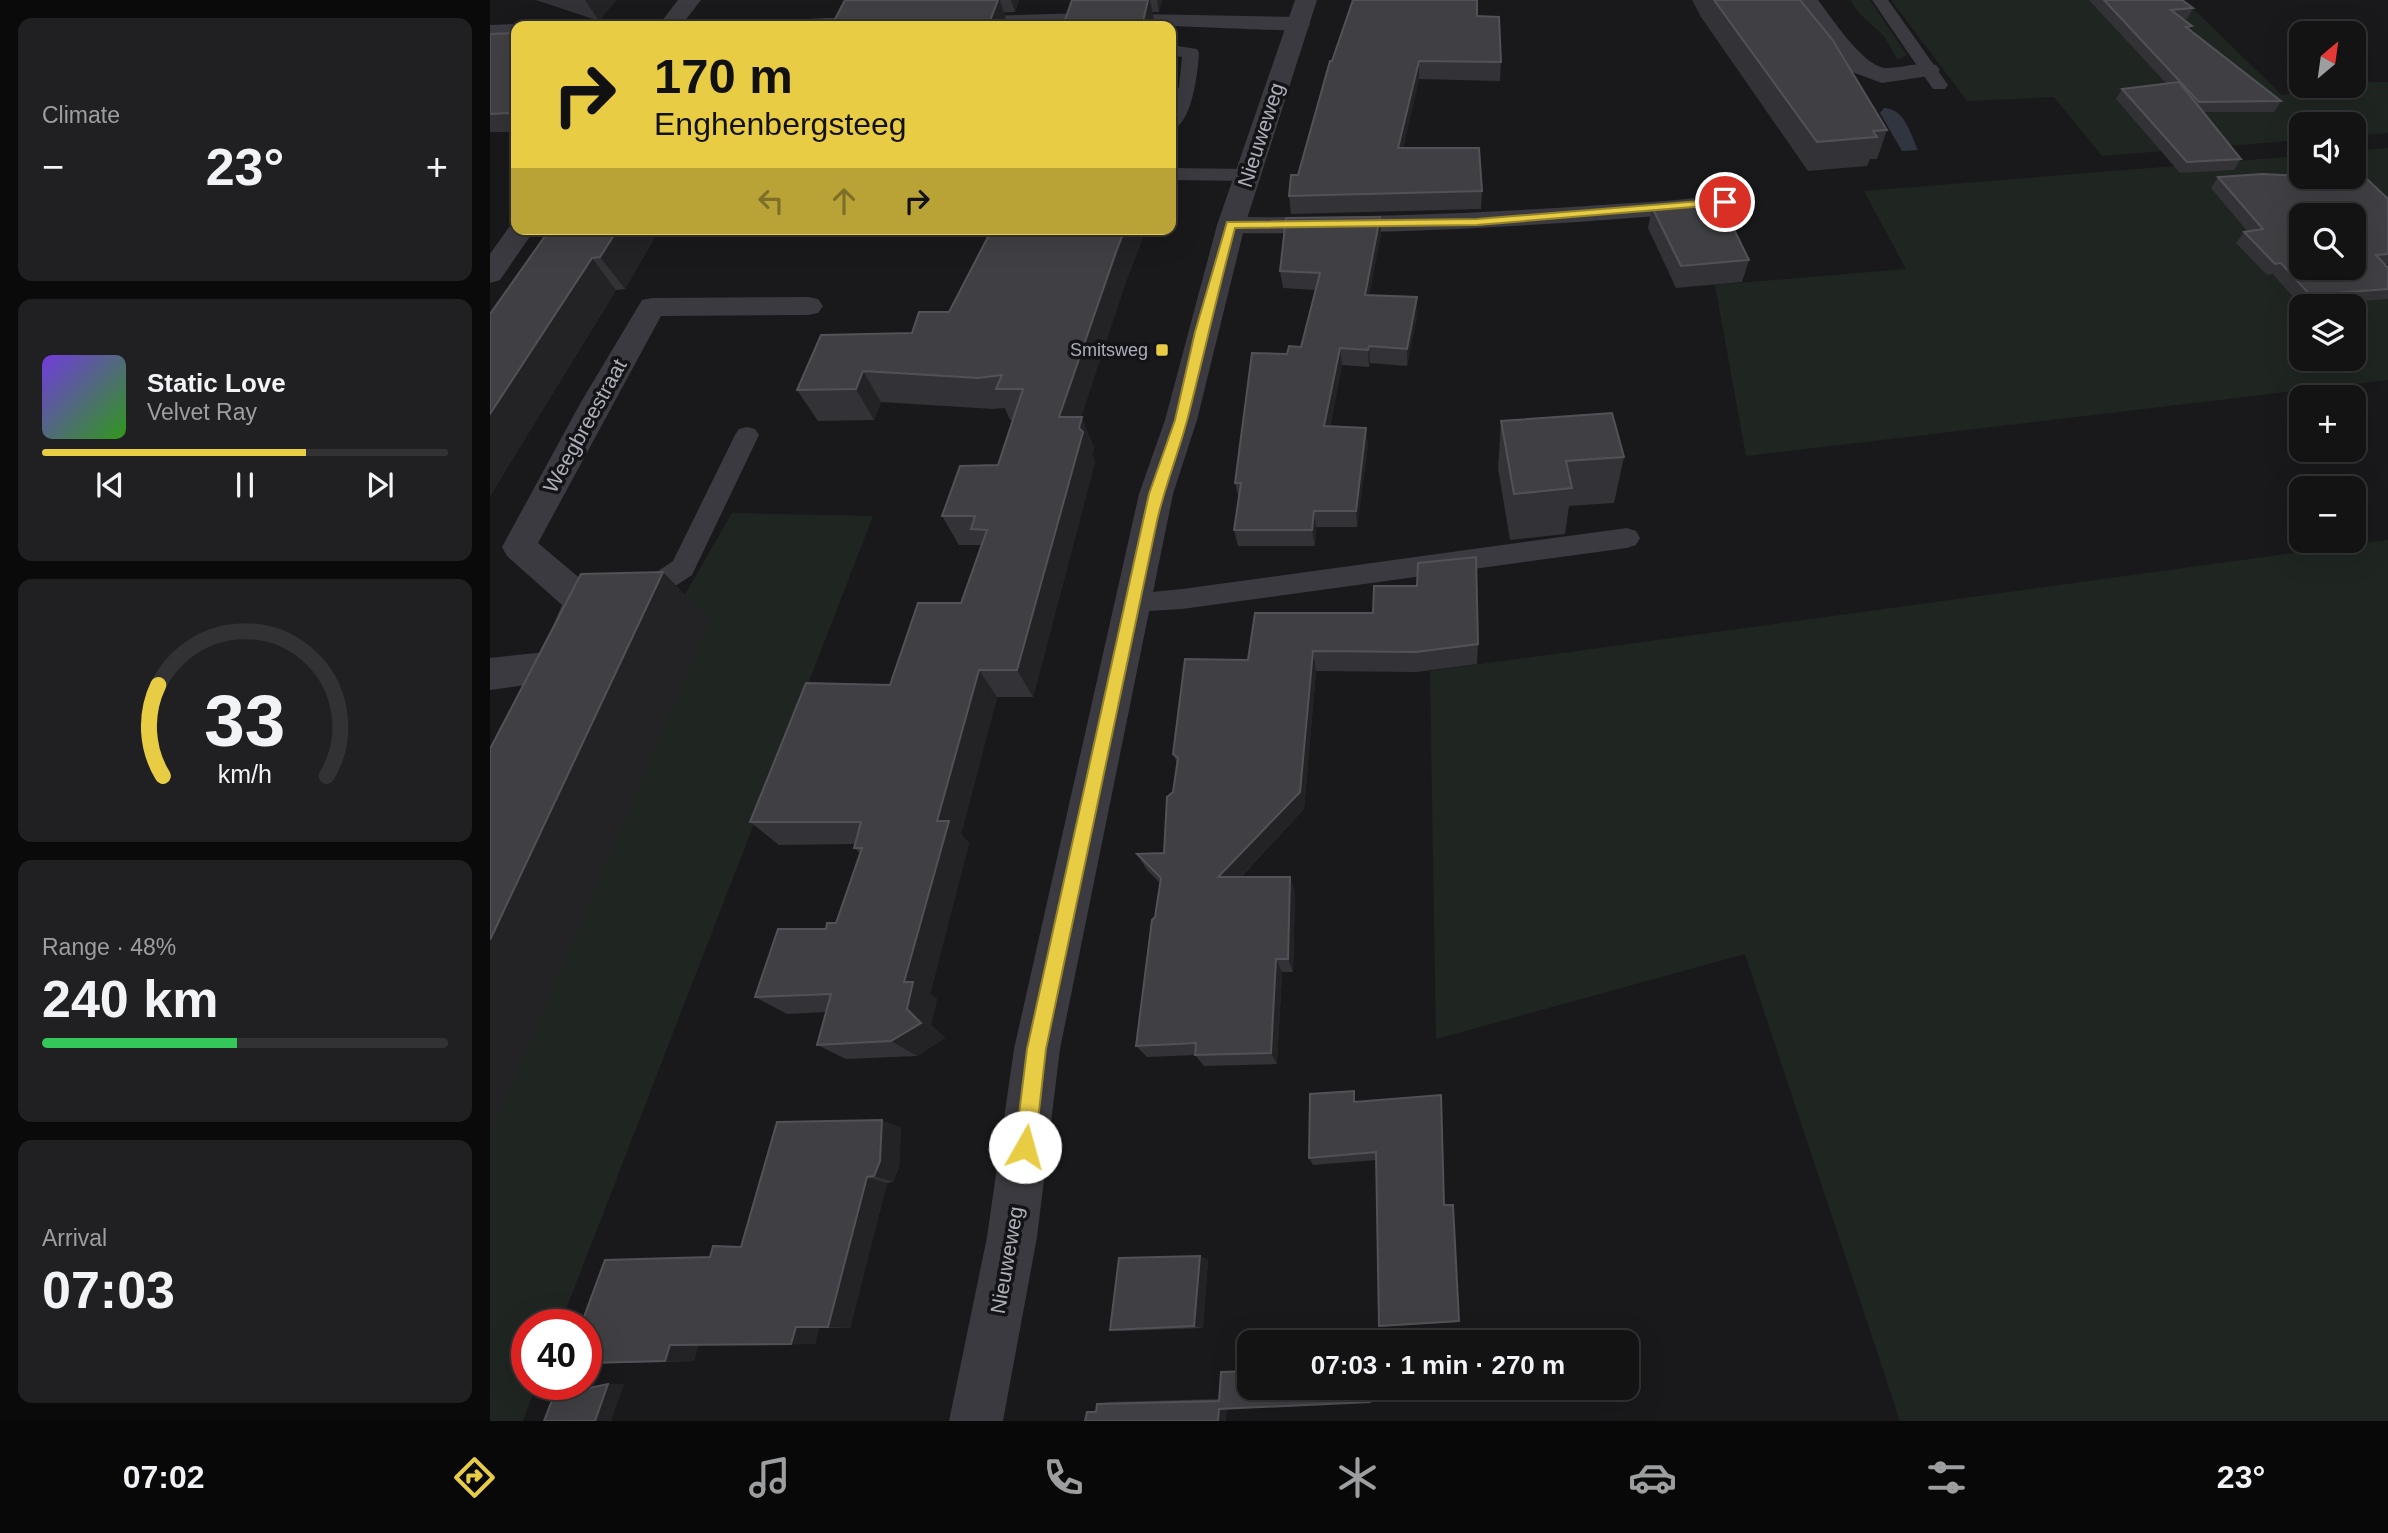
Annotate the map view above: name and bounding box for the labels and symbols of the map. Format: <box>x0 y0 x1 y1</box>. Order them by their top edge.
north arrow <box>2289 21 2366 98</box>
street label: Nieuweweg <box>1233 80 1288 190</box>
pin <box>1695 172 1755 232</box>
place label: Smitsweg <box>1070 340 1148 360</box>
marker: Smitsweg <box>1154 342 1170 358</box>
street label: Weegbreestraat <box>538 355 631 497</box>
position arrow <box>988 1110 1062 1184</box>
street label: Nieuweweg <box>986 1204 1027 1315</box>
speed limit sign: 40 <box>511 1309 602 1400</box>

